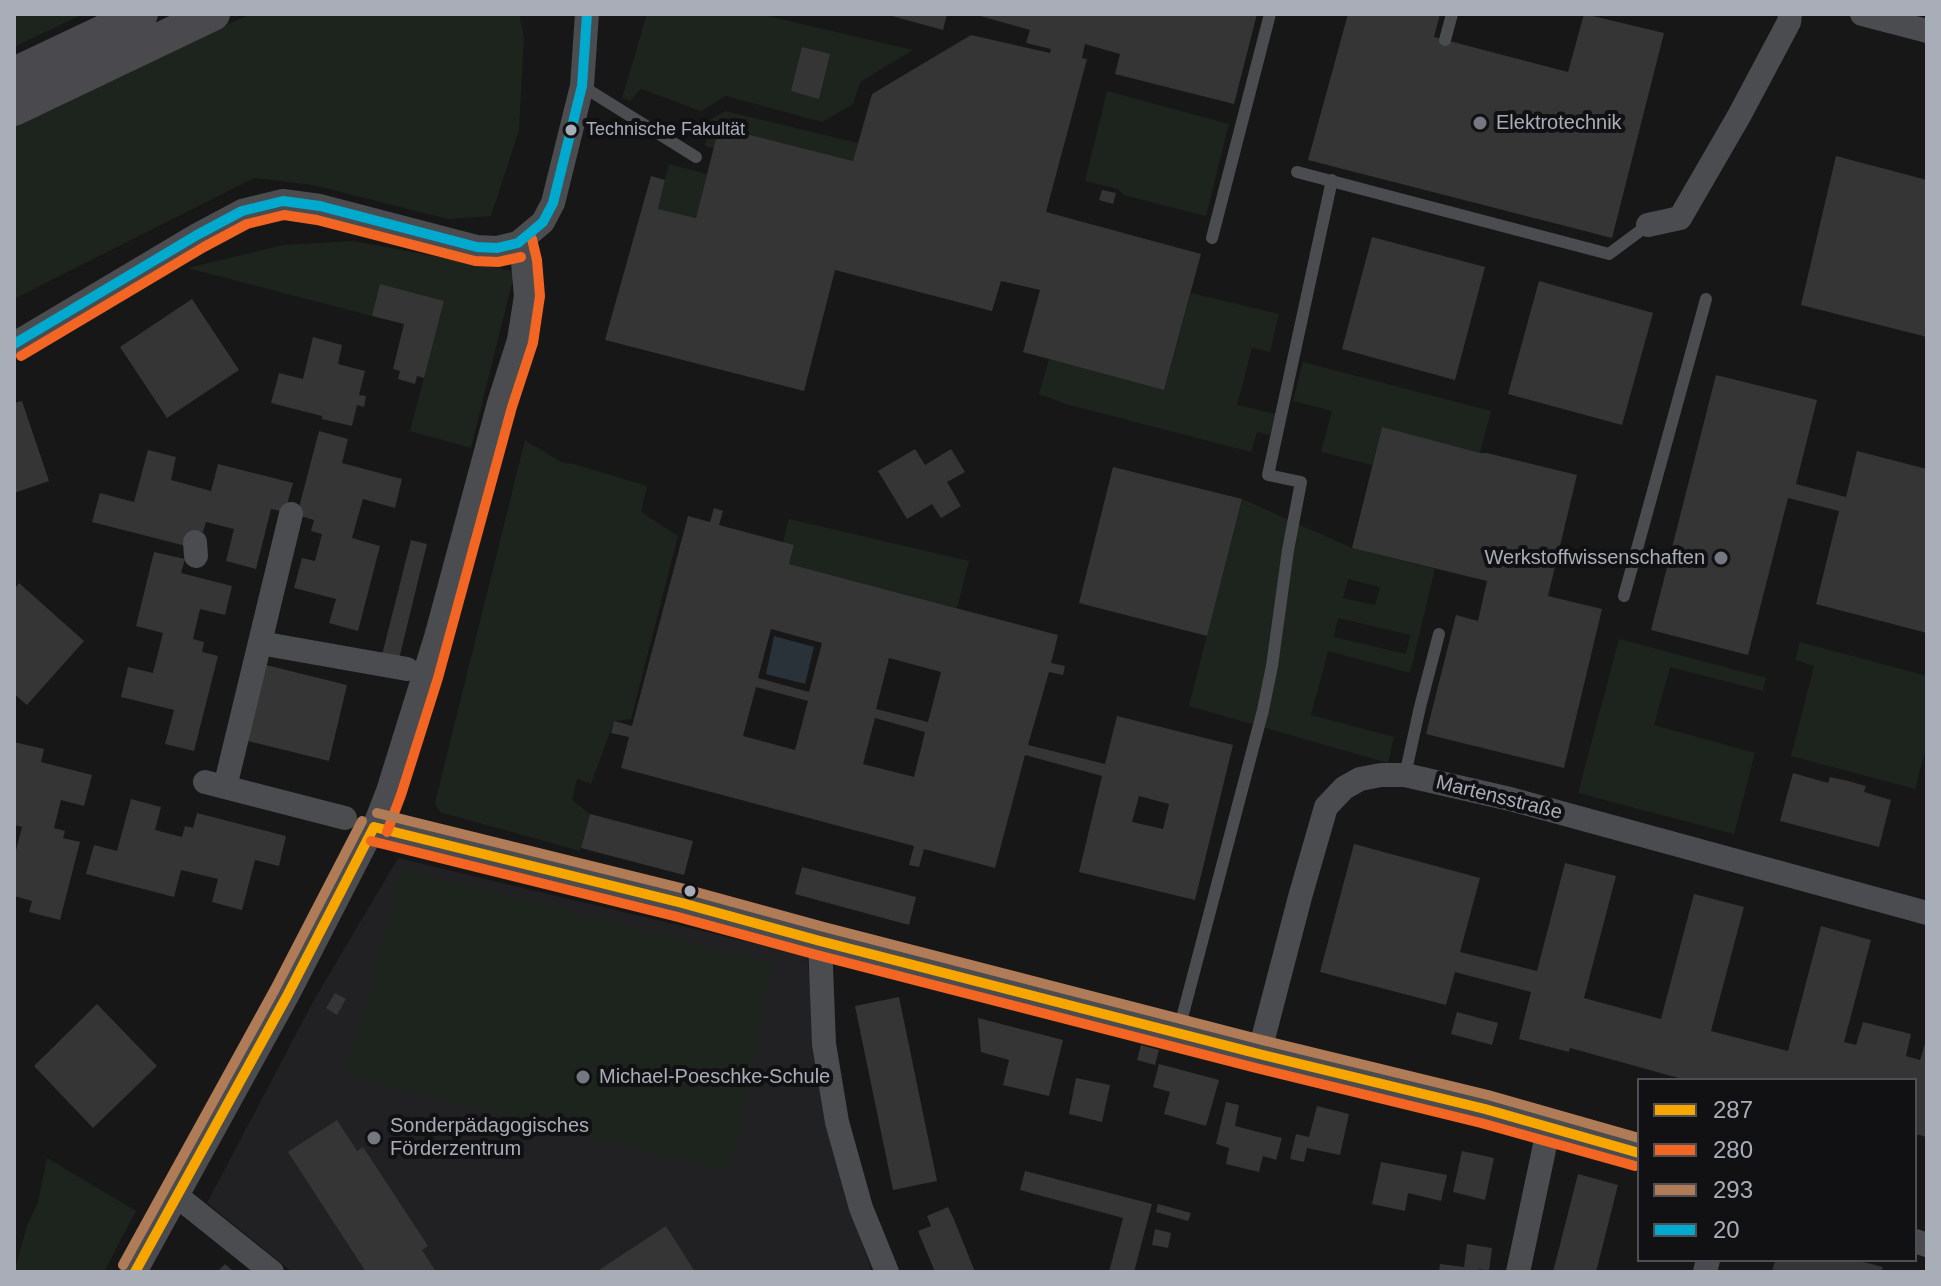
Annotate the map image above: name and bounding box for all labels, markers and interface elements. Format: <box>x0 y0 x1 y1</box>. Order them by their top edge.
place label: Elektrotechnik <box>1496 111 1622 135</box>
marker: Elektrotechnik <box>1471 114 1489 132</box>
place label: Technische Fakultät <box>586 119 745 141</box>
marker: Technische Fakultät <box>563 122 579 138</box>
place label: Werkstoffwissenschaften <box>1485 546 1705 570</box>
marker: Werkstoffwissenschaften <box>1712 549 1730 567</box>
street label: Martensstraße <box>1434 771 1564 825</box>
unlabelled marker <box>682 883 698 899</box>
place label: Michael-Poeschke-Schule <box>599 1065 830 1089</box>
marker: Michael-Poeschke-Schule <box>574 1068 592 1086</box>
legend <box>1637 1078 1917 1262</box>
text: 287 <box>1713 1096 1753 1123</box>
place label: Sonderpädagogisches Förderzentrum <box>390 1114 589 1161</box>
marker: Sonderpädagogisches Förderzentrum <box>365 1129 383 1147</box>
text: 280 <box>1713 1136 1753 1163</box>
text: 293 <box>1713 1176 1753 1203</box>
text: 20 <box>1713 1216 1740 1243</box>

